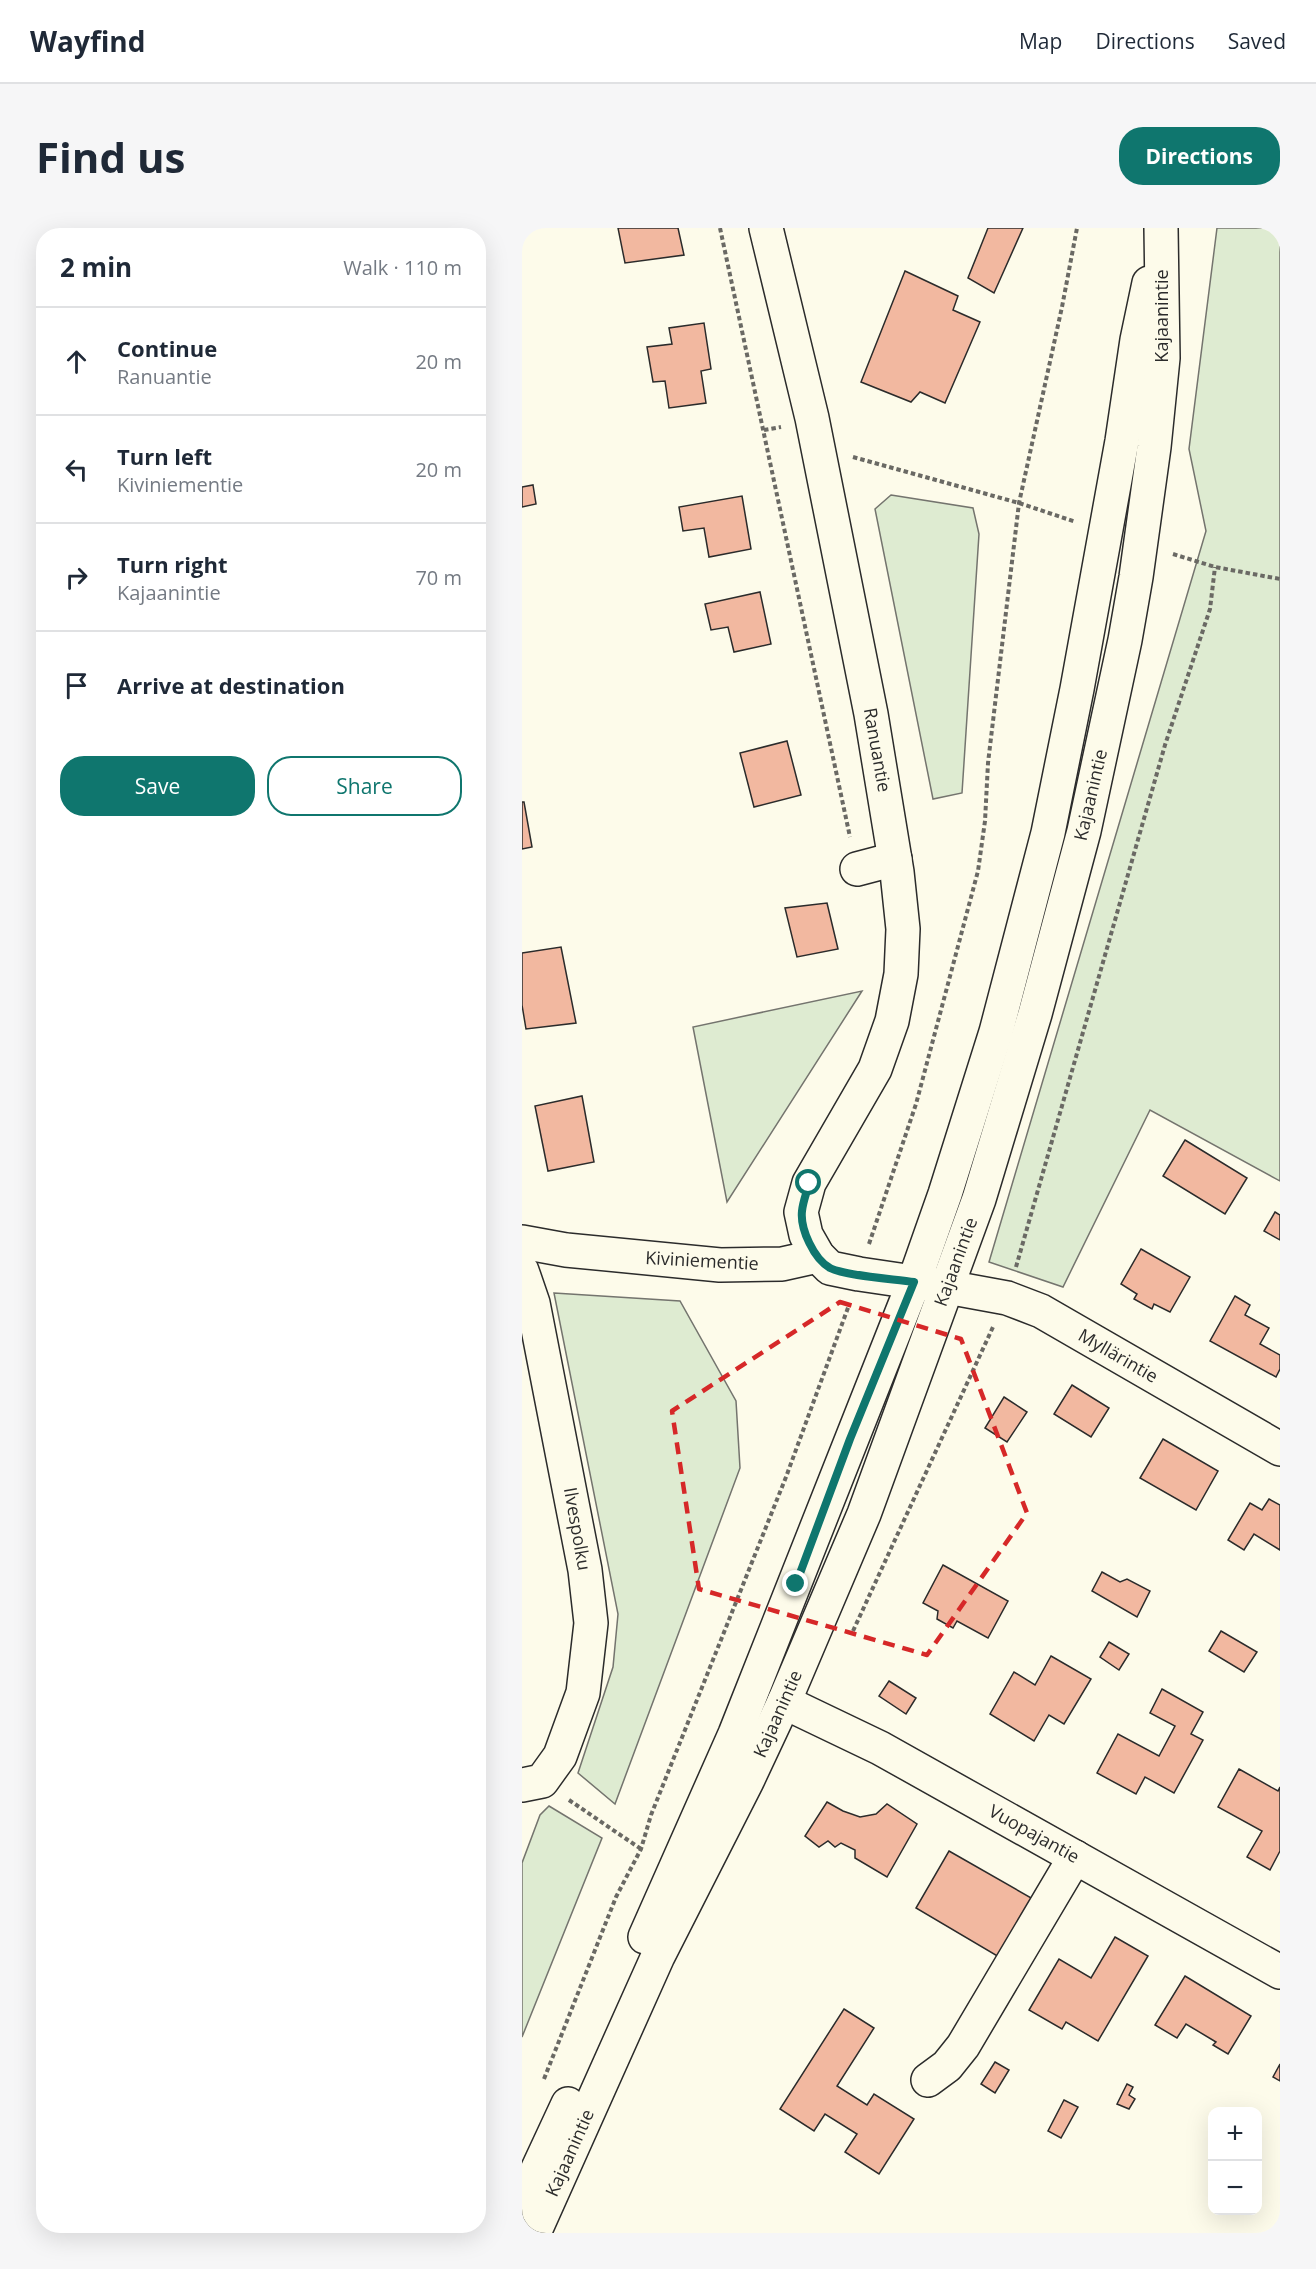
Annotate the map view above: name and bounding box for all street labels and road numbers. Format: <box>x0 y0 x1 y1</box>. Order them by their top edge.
street label: Kajaanintie <box>1149 269 1173 363</box>
street label: Ranuantie <box>859 706 897 794</box>
street label: Kajaanintie <box>1068 747 1112 843</box>
street label: Kajaanintie <box>928 1214 982 1310</box>
street label: Kiviniementie <box>645 1245 759 1275</box>
street label: Myllärintie <box>1074 1323 1163 1388</box>
street label: Ilvespolku <box>559 1485 597 1572</box>
street label: Kajaanintie <box>747 1666 807 1761</box>
street label: Vuopajantie <box>985 1798 1084 1868</box>
street label: Kajaanintie <box>539 2105 599 2200</box>

